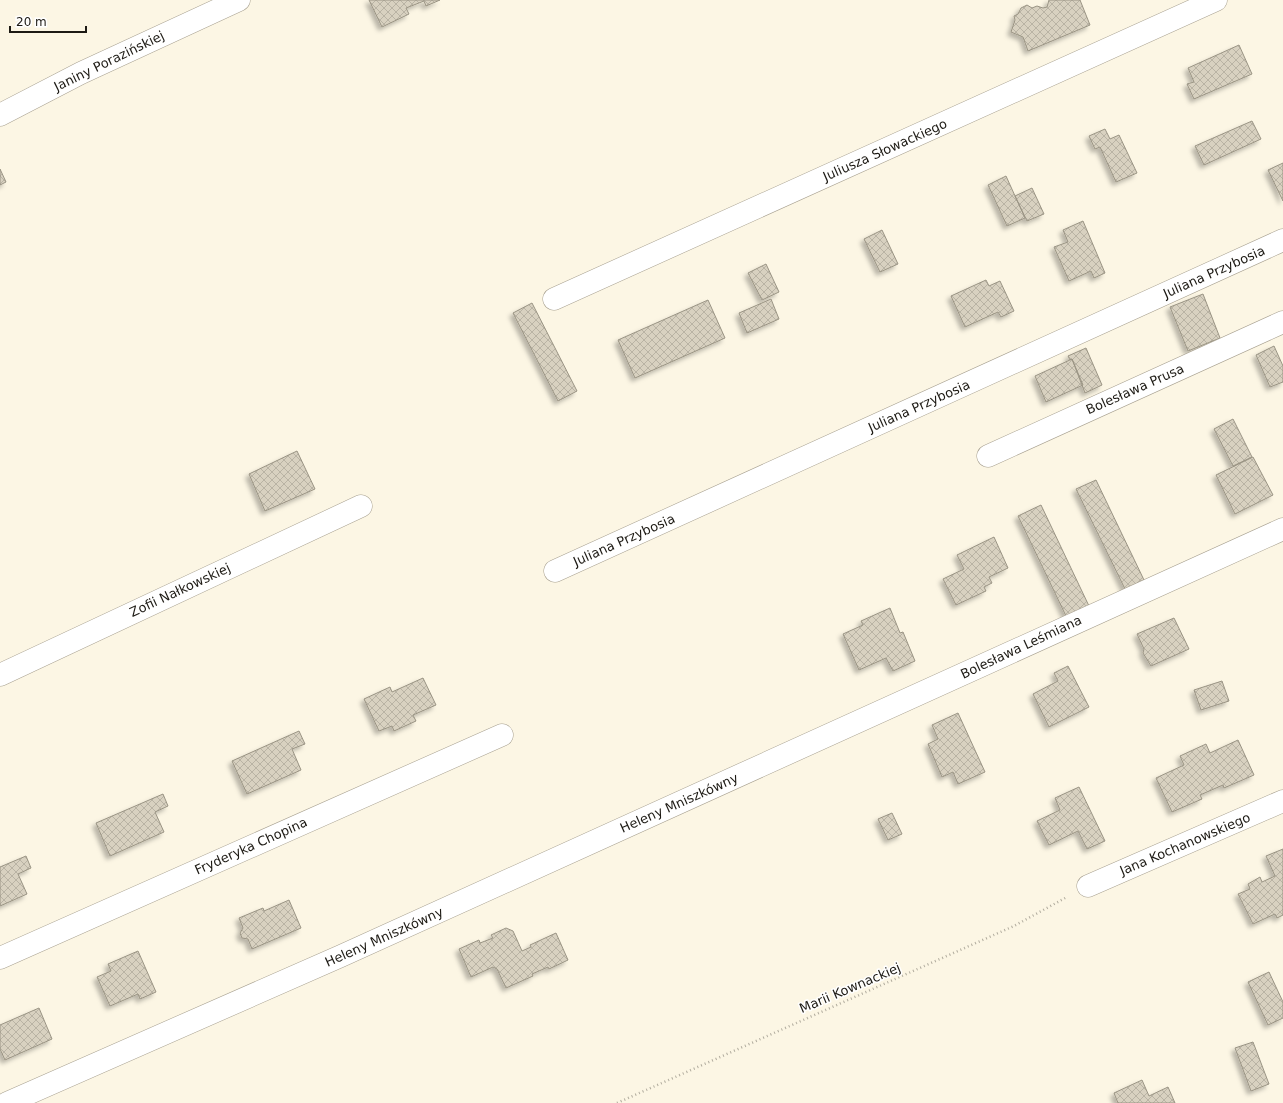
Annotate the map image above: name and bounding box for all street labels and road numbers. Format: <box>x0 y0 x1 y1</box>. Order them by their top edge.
street label: Janiny Porazińskiej <box>51 28 166 95</box>
street label: Juliusza Słowackiego <box>820 116 949 185</box>
street label: Juliana Przybosia <box>1160 243 1267 302</box>
street label: Bolesława Prusa <box>1084 361 1186 417</box>
street label: Juliana Przybosia <box>865 377 972 436</box>
street label: Juliana Przybosia <box>570 511 677 570</box>
street label: Zofii Nałkowskiej <box>127 560 233 620</box>
street label: Bolesława Leśmiana <box>958 612 1084 682</box>
street label: Heleny Mniszkówny <box>618 770 741 836</box>
street label: Jana Kochanowskiego <box>1117 810 1253 879</box>
street label: Fryderyka Chopina <box>192 814 310 878</box>
street label: Heleny Mniszkówny <box>323 904 446 970</box>
street label: Marii Kownackiej <box>797 960 903 1016</box>

